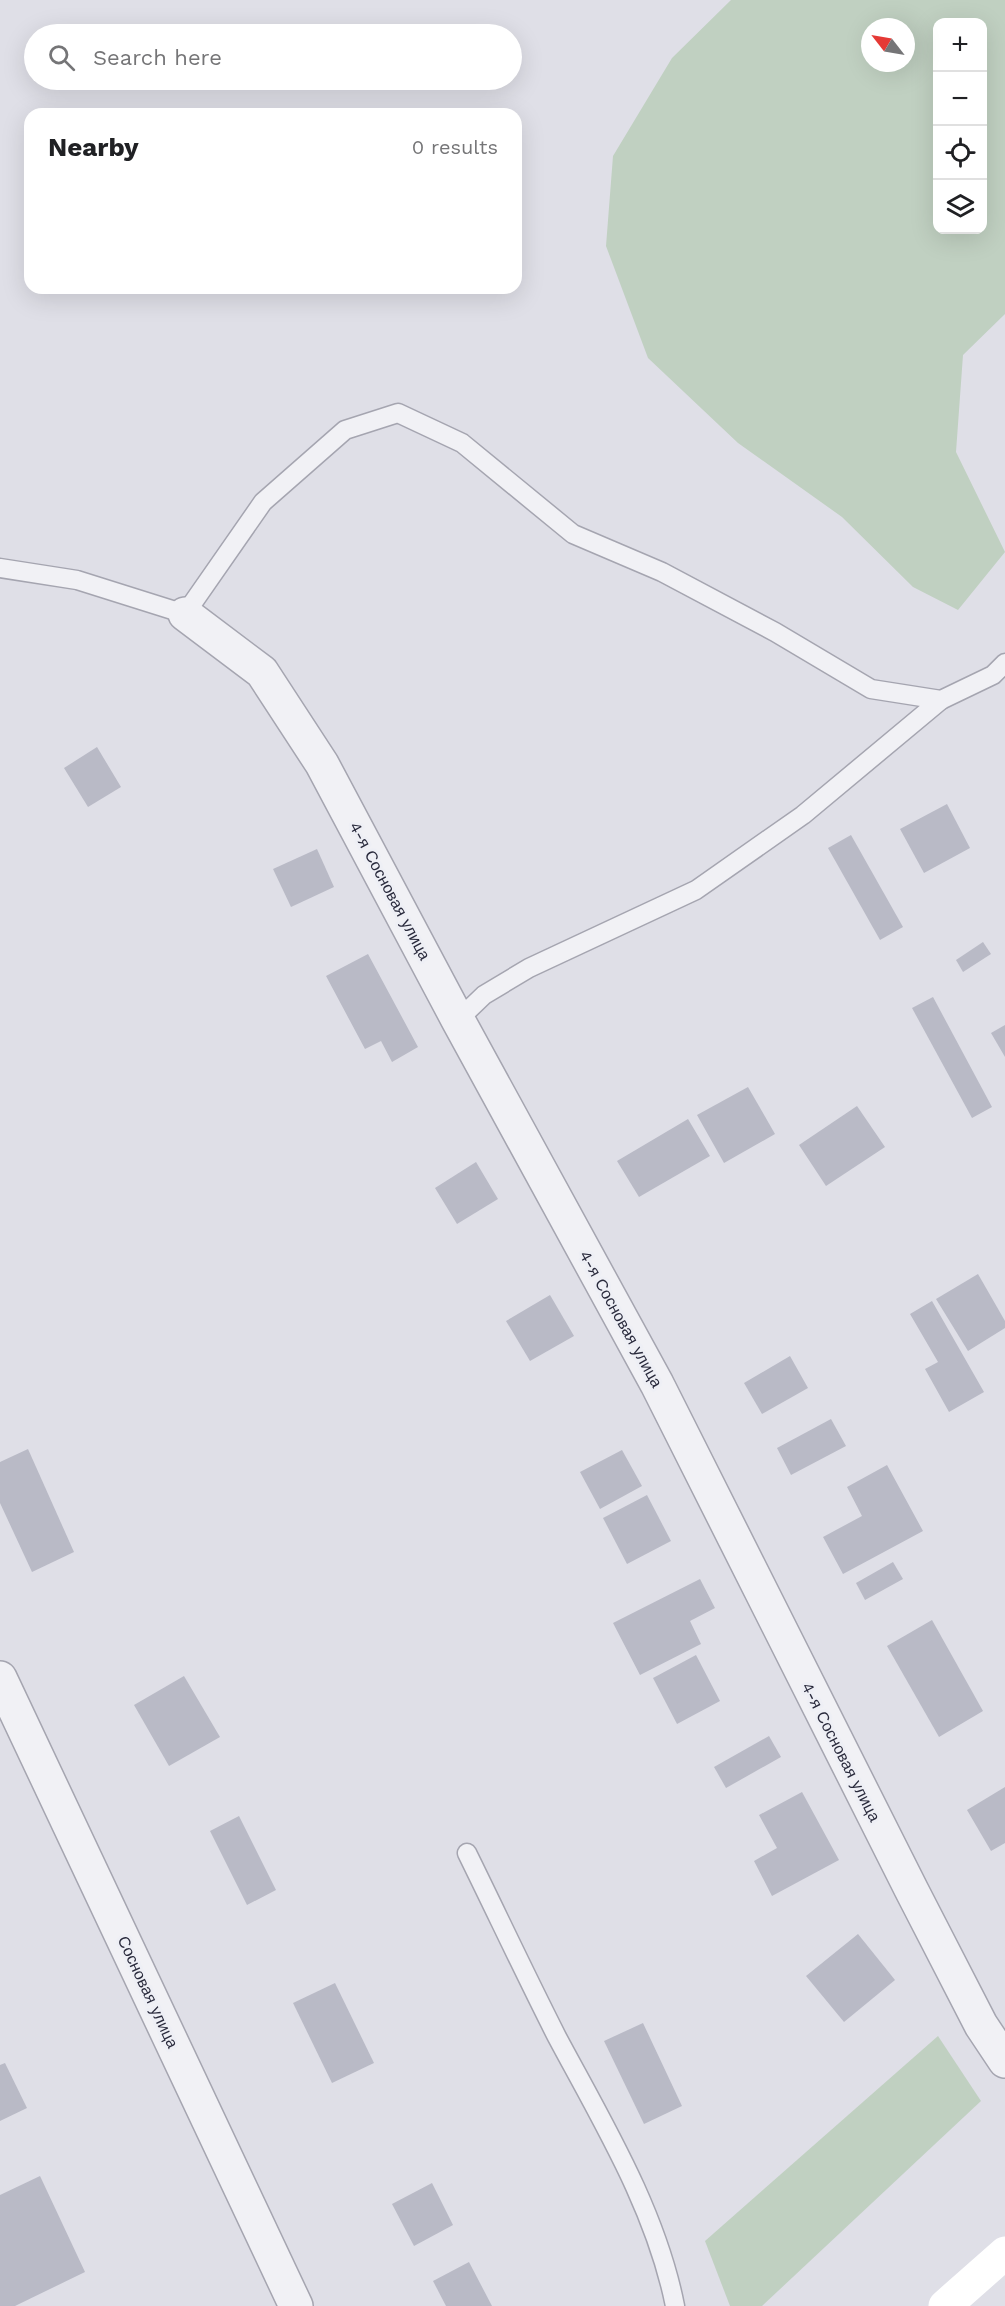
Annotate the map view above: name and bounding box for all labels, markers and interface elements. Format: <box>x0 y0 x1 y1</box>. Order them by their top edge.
north arrow <box>861 18 915 72</box>
map controls <box>933 18 987 234</box>
button: + <box>933 18 987 72</box>
search box <box>24 24 522 90</box>
icon: search <box>45 41 78 74</box>
text: Search here <box>93 45 222 70</box>
button: − <box>933 72 987 126</box>
button: locate <box>933 126 987 180</box>
text: Nearby <box>48 132 139 162</box>
text: 0 results <box>412 135 498 159</box>
button: layers <box>933 180 987 234</box>
street label: 4-я Сосновая улица <box>346 819 434 963</box>
street label: 4-я Сосновая улица <box>575 1247 667 1391</box>
street label: 4-я Сосновая улица <box>798 1679 884 1825</box>
street label: Сосновая улица <box>114 1933 182 2051</box>

